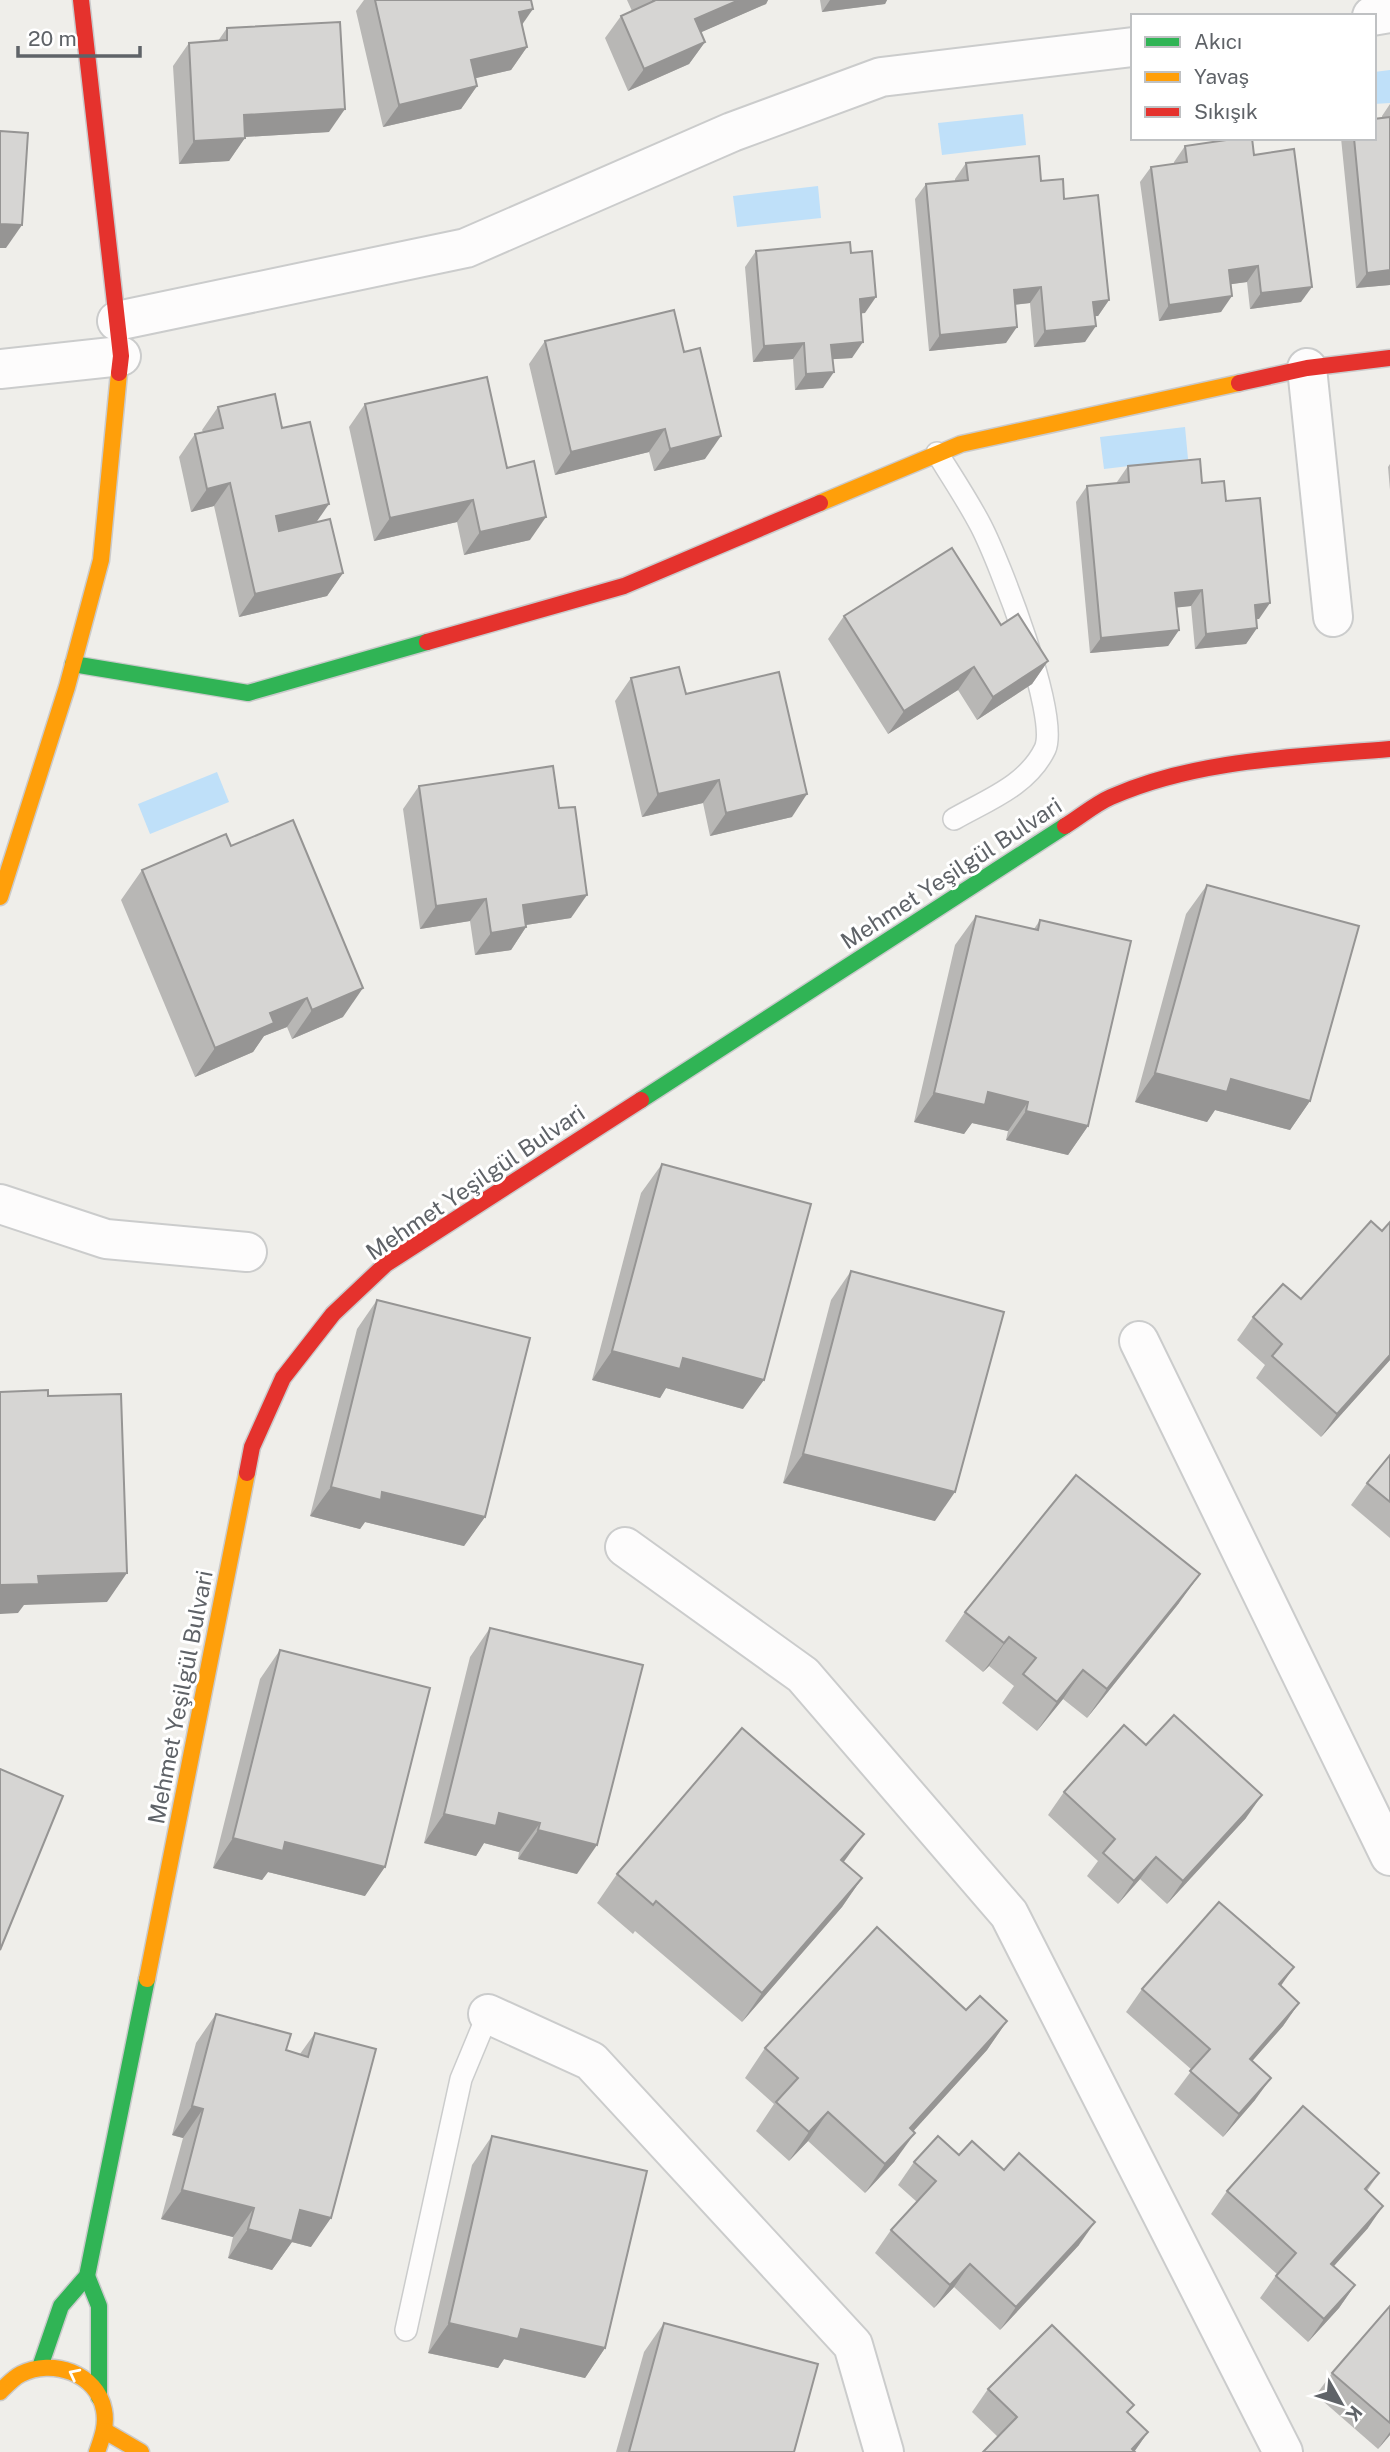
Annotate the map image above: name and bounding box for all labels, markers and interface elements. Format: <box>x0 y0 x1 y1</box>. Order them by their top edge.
scale bar <box>18 14 140 58</box>
legend <box>1131 14 1376 140</box>
text: 20 m <box>28 26 77 51</box>
text: Akıcı <box>1194 29 1242 54</box>
text: Yavaş <box>1194 64 1249 89</box>
text: Sıkışık <box>1194 99 1258 124</box>
street label: Mehmet Yeşilgül Bulvari <box>836 791 1066 955</box>
street label: Mehmet Yeşilgül Bulvari <box>361 1099 589 1265</box>
street label: Mehmet Yeşilgül Bulvari <box>142 1568 218 1826</box>
one-way arrow <box>69 2368 81 2382</box>
north arrow <box>1306 2368 1376 2438</box>
text: K <box>1341 2401 1367 2426</box>

